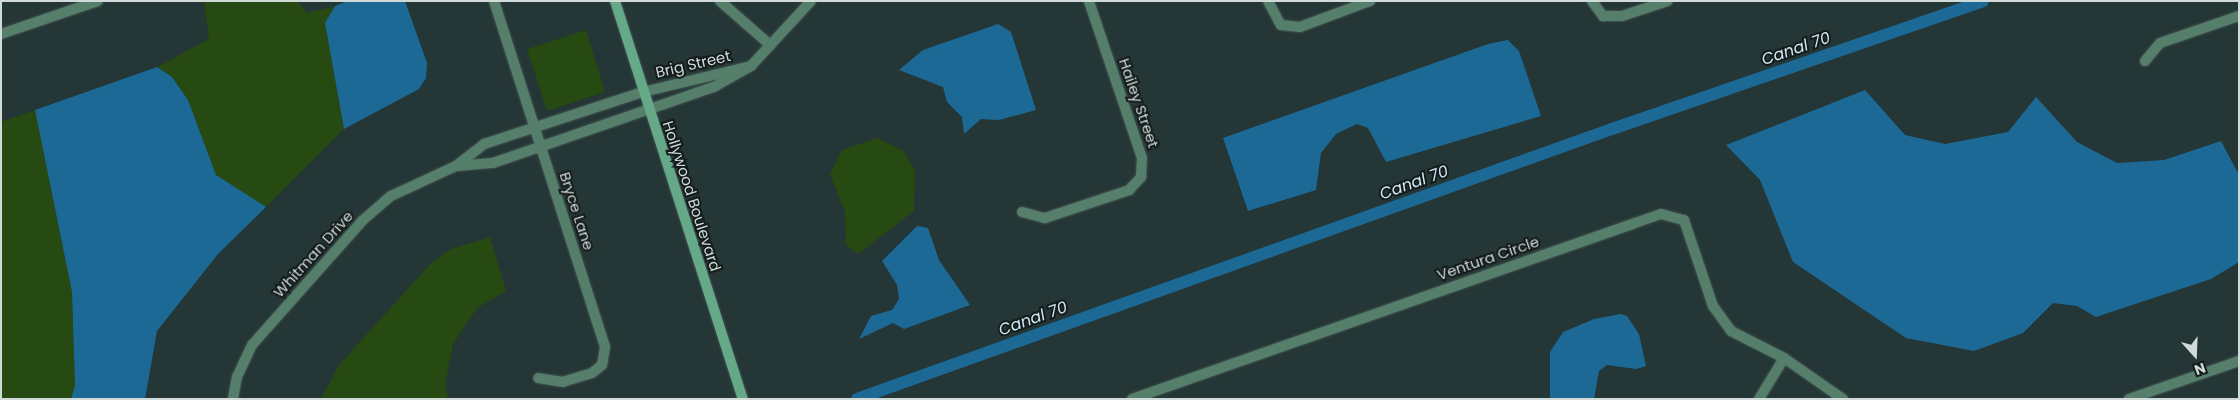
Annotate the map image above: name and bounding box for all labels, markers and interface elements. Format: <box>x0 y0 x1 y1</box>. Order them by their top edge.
water label: Canal 70 <box>1759 28 1833 70</box>
street label: Brig Street <box>654 47 732 81</box>
street label: Hailey Street <box>1115 56 1163 150</box>
street label: Hollywood Boulevard <box>659 119 725 273</box>
water label: Canal 70 <box>1377 162 1451 204</box>
street label: Bryce Lane <box>556 170 598 252</box>
street label: Whitman Drive <box>269 207 357 301</box>
street label: Ventura Circle <box>1435 232 1541 284</box>
water label: Canal 70 <box>996 298 1070 340</box>
north arrow <box>2170 330 2220 380</box>
text: N <box>2192 358 2208 380</box>

